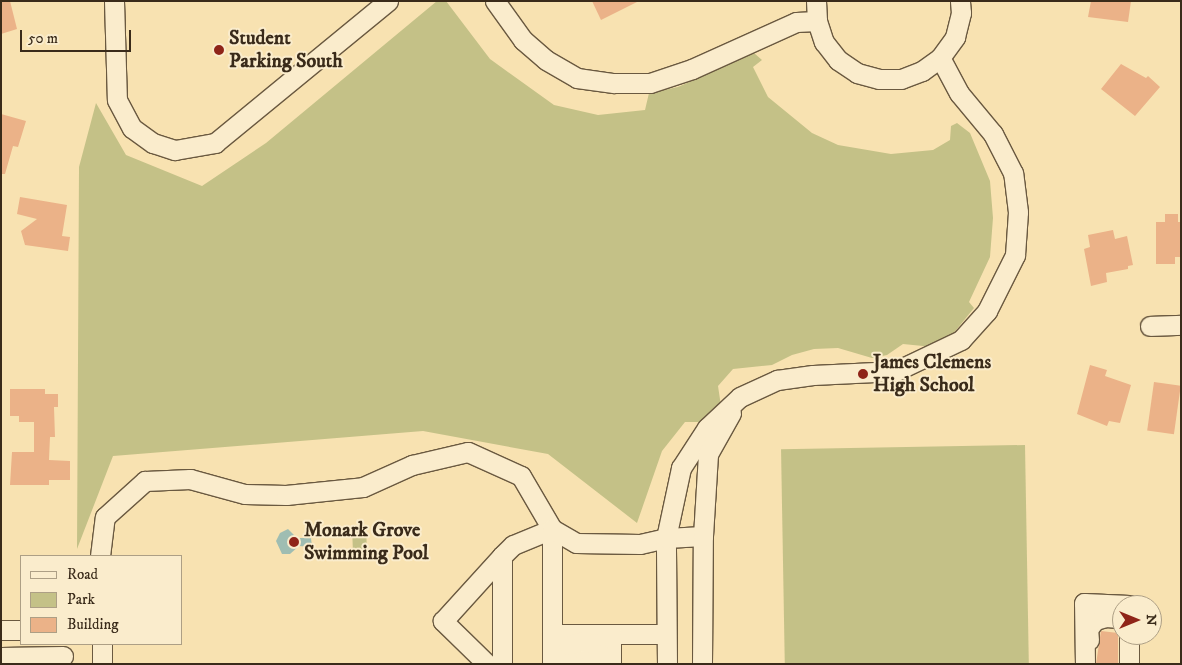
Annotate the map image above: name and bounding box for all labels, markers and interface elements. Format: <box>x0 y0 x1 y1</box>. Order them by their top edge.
scale bar <box>22 20 134 52</box>
place label: Student Parking South <box>229 26 343 73</box>
text: 50 m <box>28 29 58 48</box>
marker: Student Parking South <box>213 44 225 56</box>
place label: James Clemens High School <box>873 350 991 397</box>
marker: James Clemens High School <box>857 368 869 380</box>
place label: Monark Grove Swimming Pool <box>304 518 429 565</box>
marker: Monark Grove Swimming Pool <box>288 536 300 548</box>
legend <box>20 555 182 645</box>
text: Road <box>67 565 98 584</box>
text: Park <box>67 590 95 609</box>
north arrow <box>1112 595 1162 645</box>
text: N <box>1142 614 1160 626</box>
text: Building <box>67 615 119 634</box>

